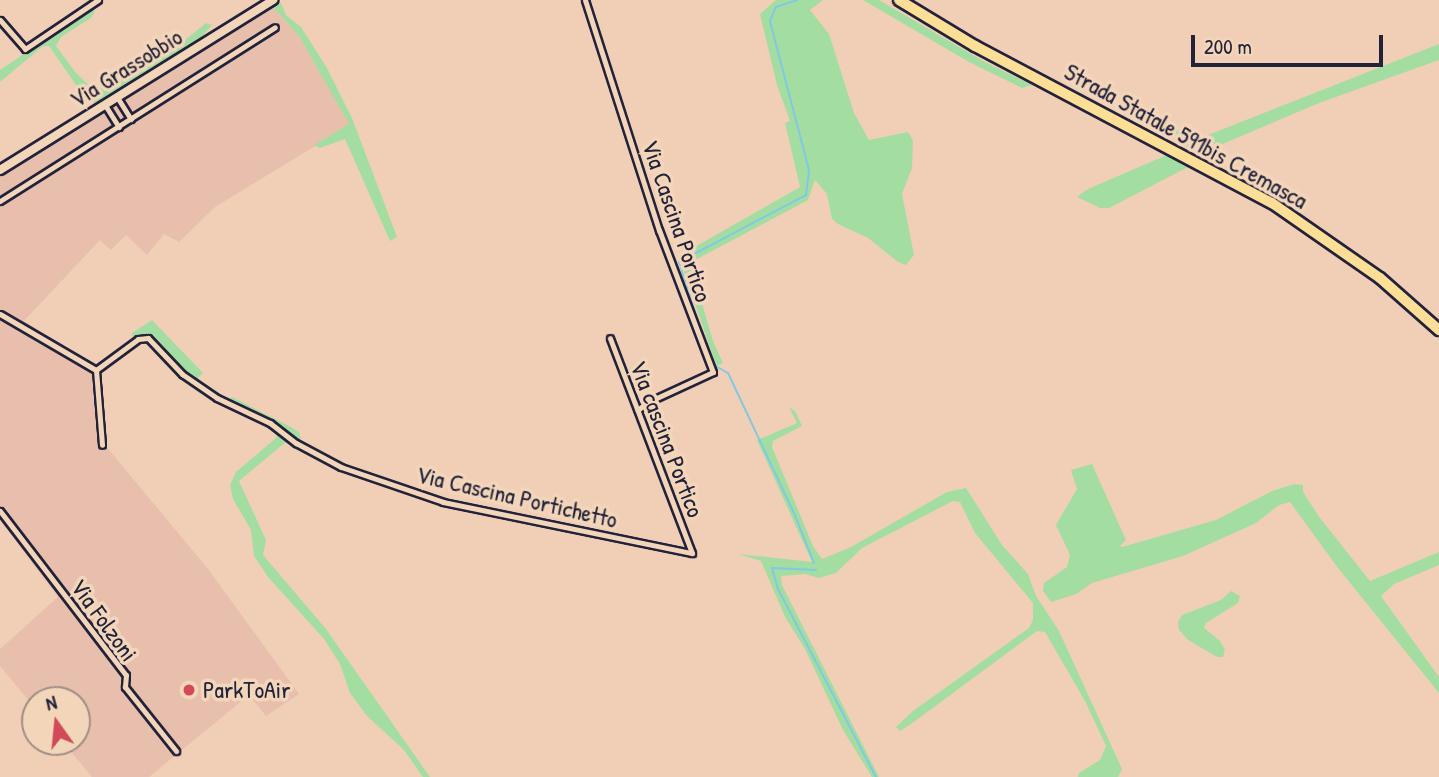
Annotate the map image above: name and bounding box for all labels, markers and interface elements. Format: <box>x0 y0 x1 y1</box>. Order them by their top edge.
scale bar <box>1194 21 1386 65</box>
street label: Via Grassobbio <box>65 22 187 114</box>
text: 200 m <box>1204 32 1252 61</box>
street label: Strada Statale 591bis Cremasca <box>1059 57 1313 215</box>
street label: Via Cascina Portico <box>636 136 718 306</box>
street label: Via cascina Portico <box>624 357 710 521</box>
street label: Via Cascina Portichetto <box>414 460 620 534</box>
street label: Via Folzoni <box>64 573 144 667</box>
place label: ParkToAir <box>203 676 290 704</box>
marker: ParkToAir <box>181 682 197 698</box>
north arrow <box>21 686 91 756</box>
text: N <box>43 689 59 717</box>

